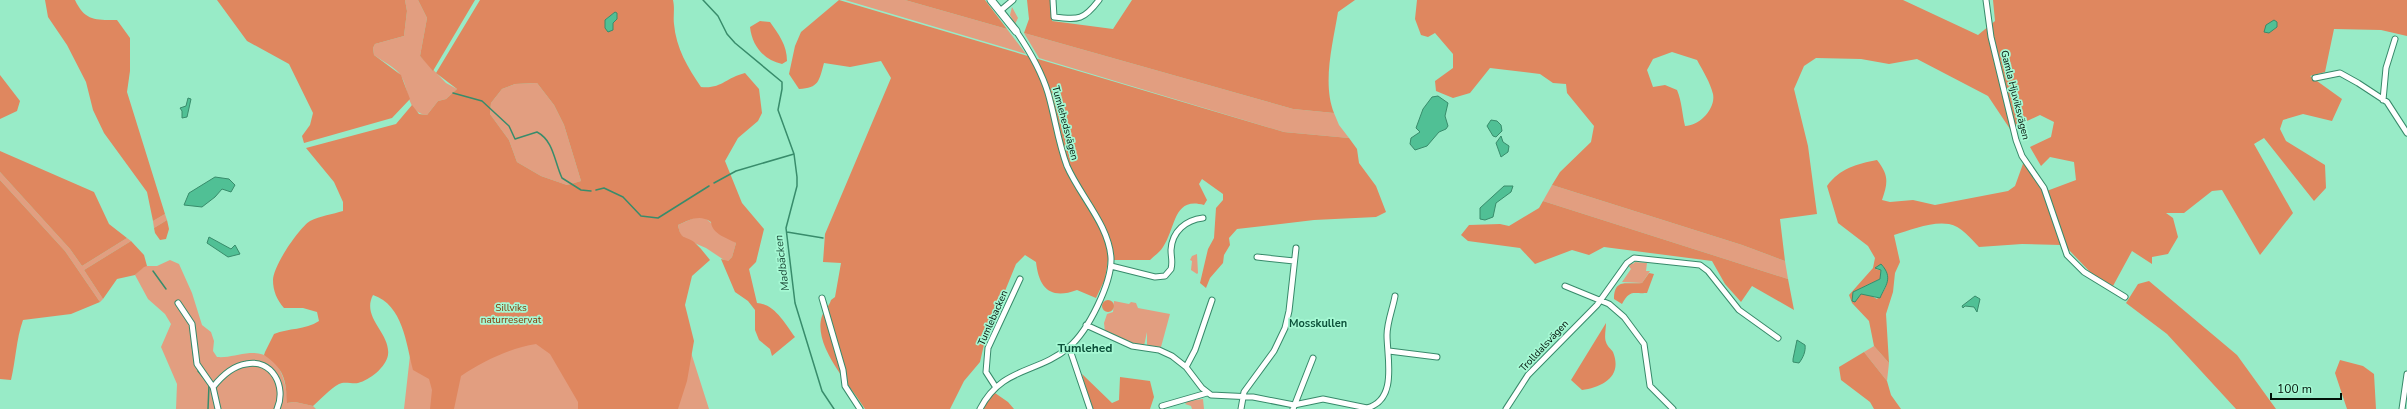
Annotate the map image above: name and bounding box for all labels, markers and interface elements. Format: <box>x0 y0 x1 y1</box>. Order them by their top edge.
street label: Gamla Hjuviksvägen <box>1997 49 2033 141</box>
street label: Tumlehedsvägen <box>1048 84 1082 162</box>
water label: Madbäcken <box>771 234 793 292</box>
street label: Tumlebacken <box>975 288 1011 348</box>
park label: Sillviks naturreservat <box>481 301 542 327</box>
district label: Mosskullen <box>1289 316 1347 331</box>
street label: Trolldalsvägen <box>1516 317 1572 375</box>
district label: Tumlehed <box>1057 340 1113 356</box>
scale bar <box>2271 375 2341 401</box>
text: 100 m <box>2277 381 2312 397</box>

